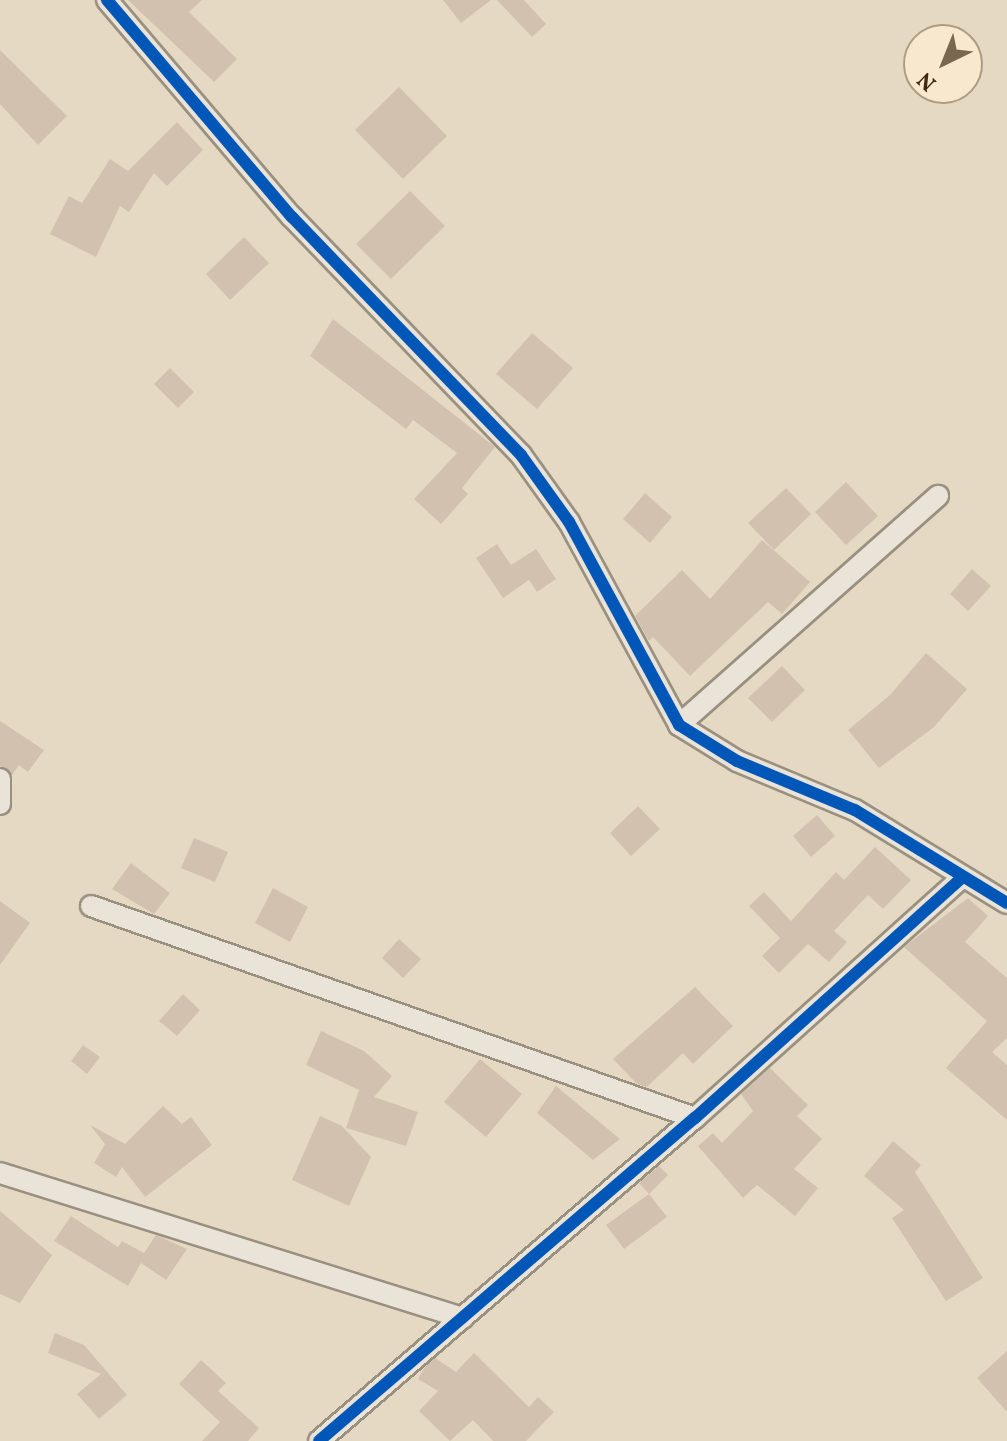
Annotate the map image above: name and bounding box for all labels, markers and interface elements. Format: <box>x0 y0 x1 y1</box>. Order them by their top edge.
north arrow <box>903 24 983 104</box>
text: N <box>911 64 944 97</box>

